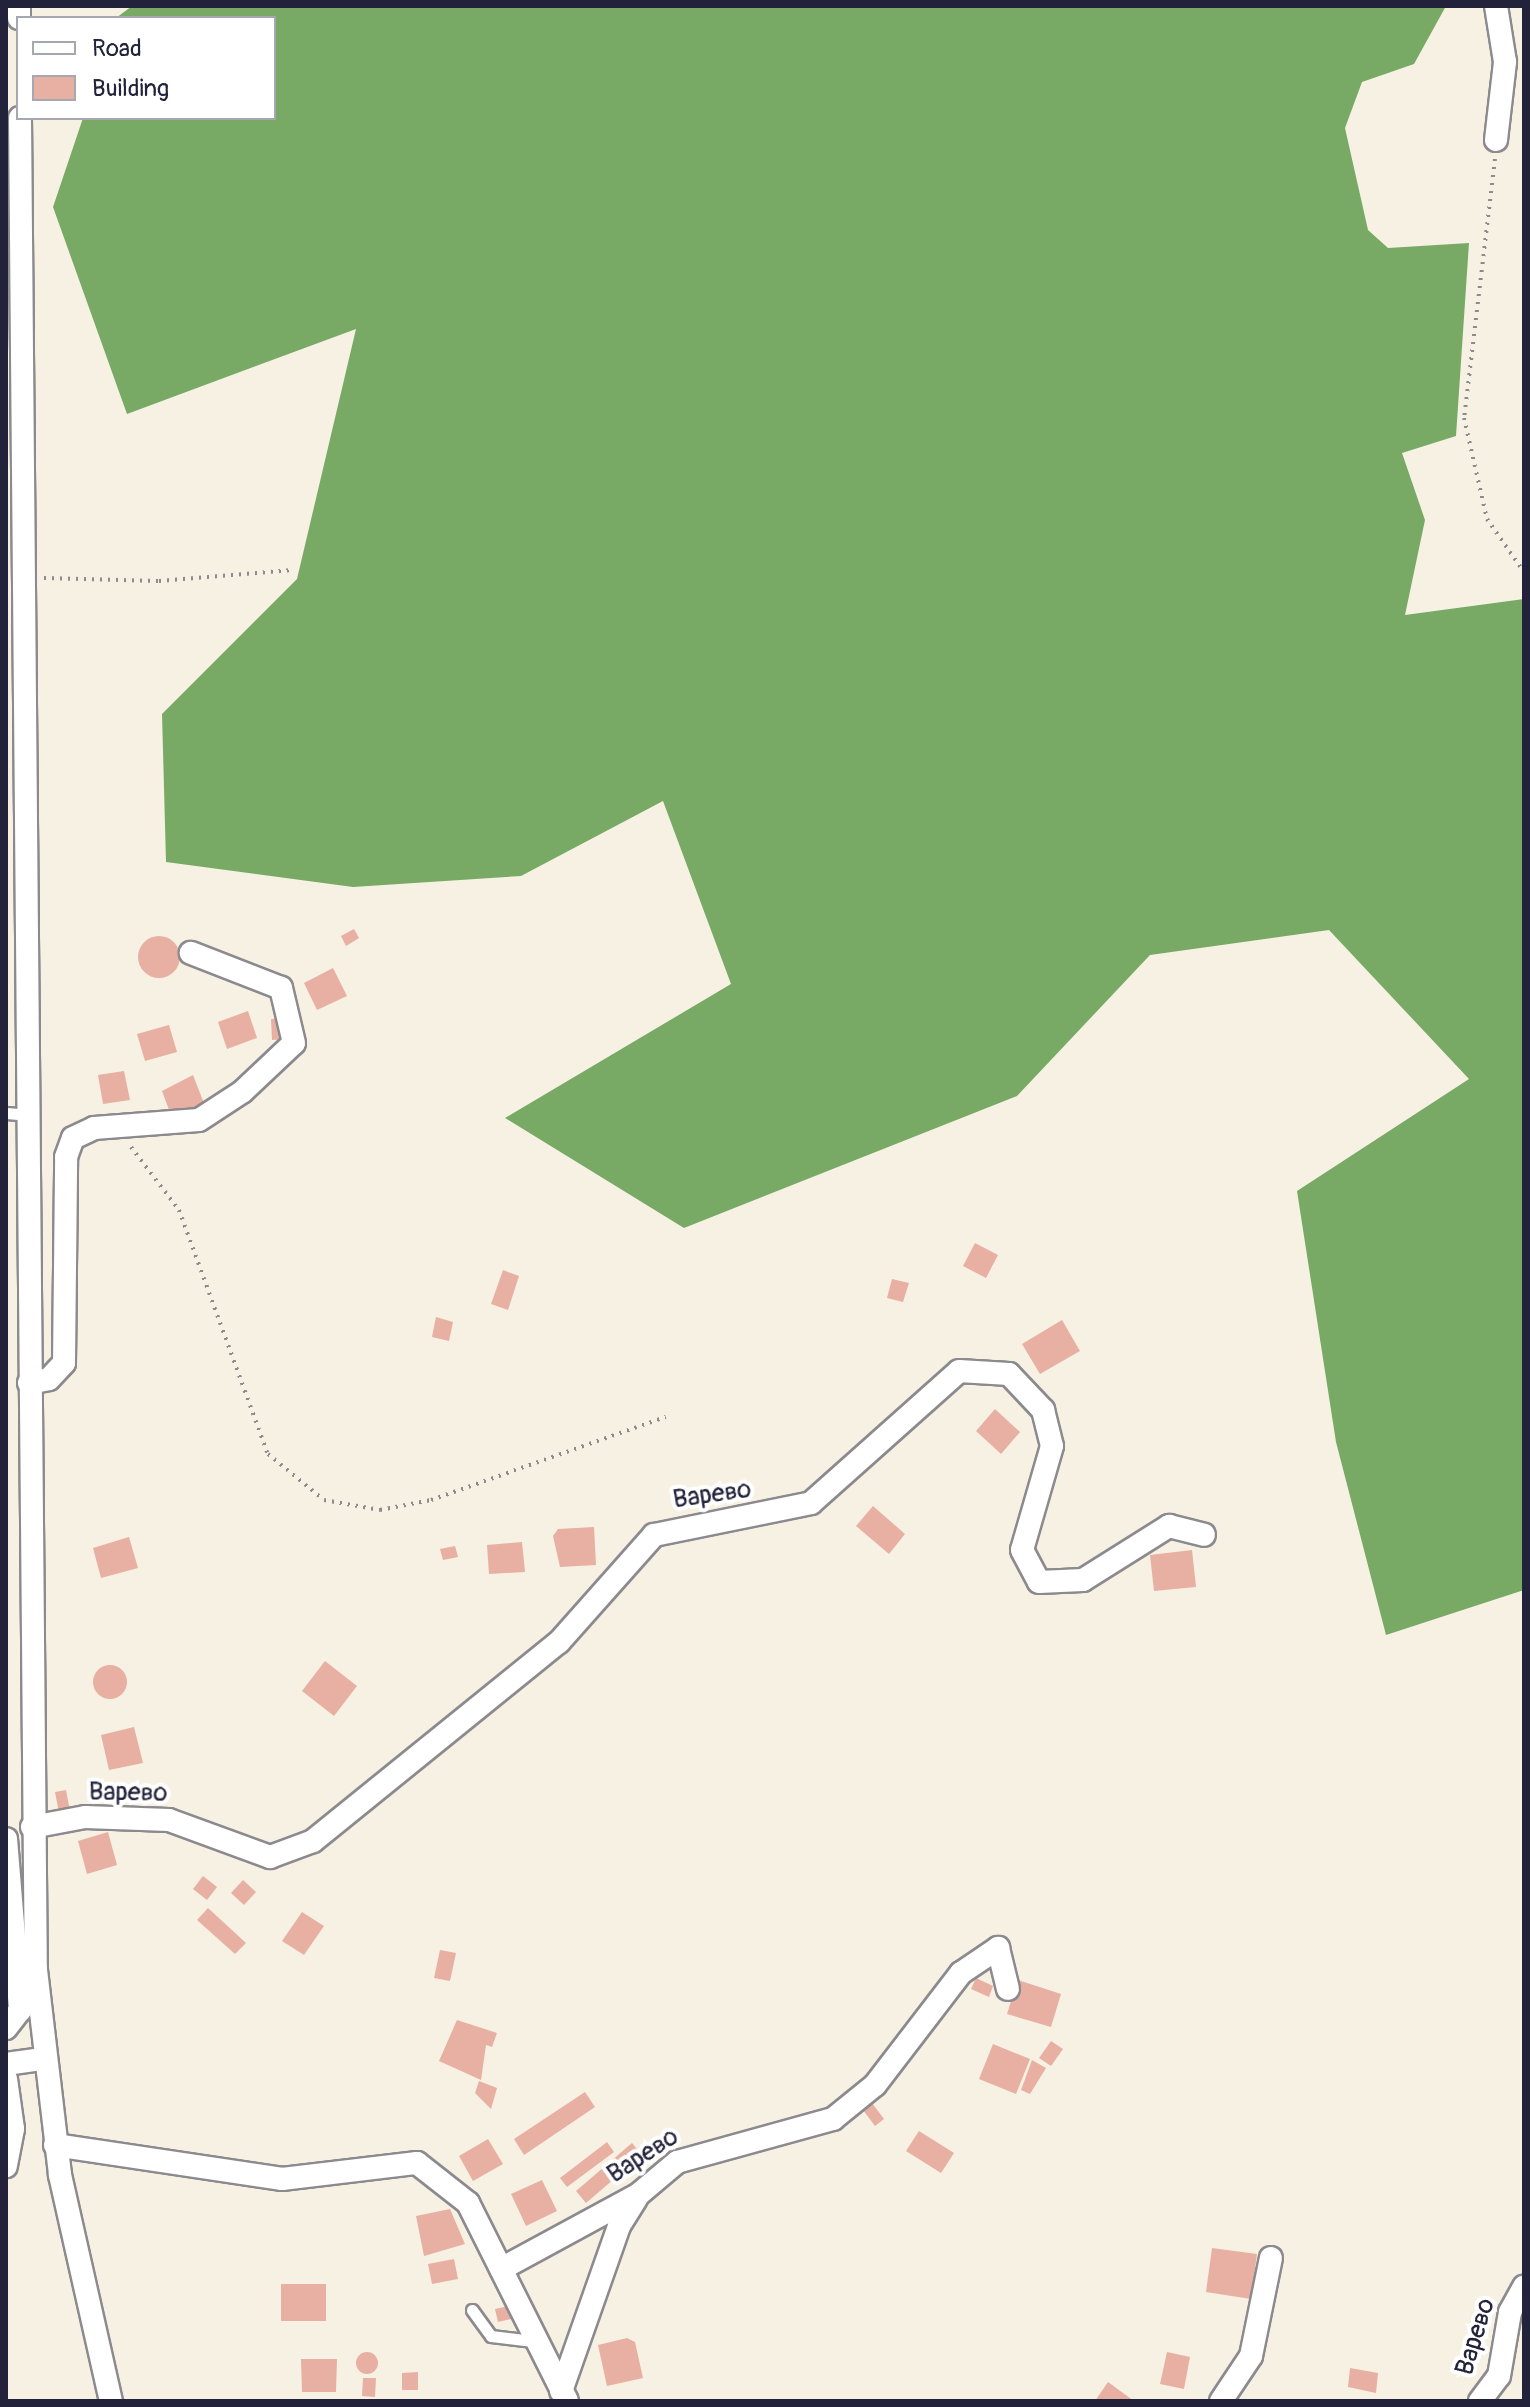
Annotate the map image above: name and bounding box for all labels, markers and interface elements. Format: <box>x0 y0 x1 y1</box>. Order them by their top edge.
legend <box>16 16 276 120</box>
text: Road <box>92 34 142 63</box>
text: Building <box>92 74 169 103</box>
street label: Варево <box>671 1474 753 1516</box>
street label: Варево <box>88 1777 168 1809</box>
street label: Варево <box>602 2121 684 2191</box>
street label: Варево <box>1450 2295 1502 2379</box>

